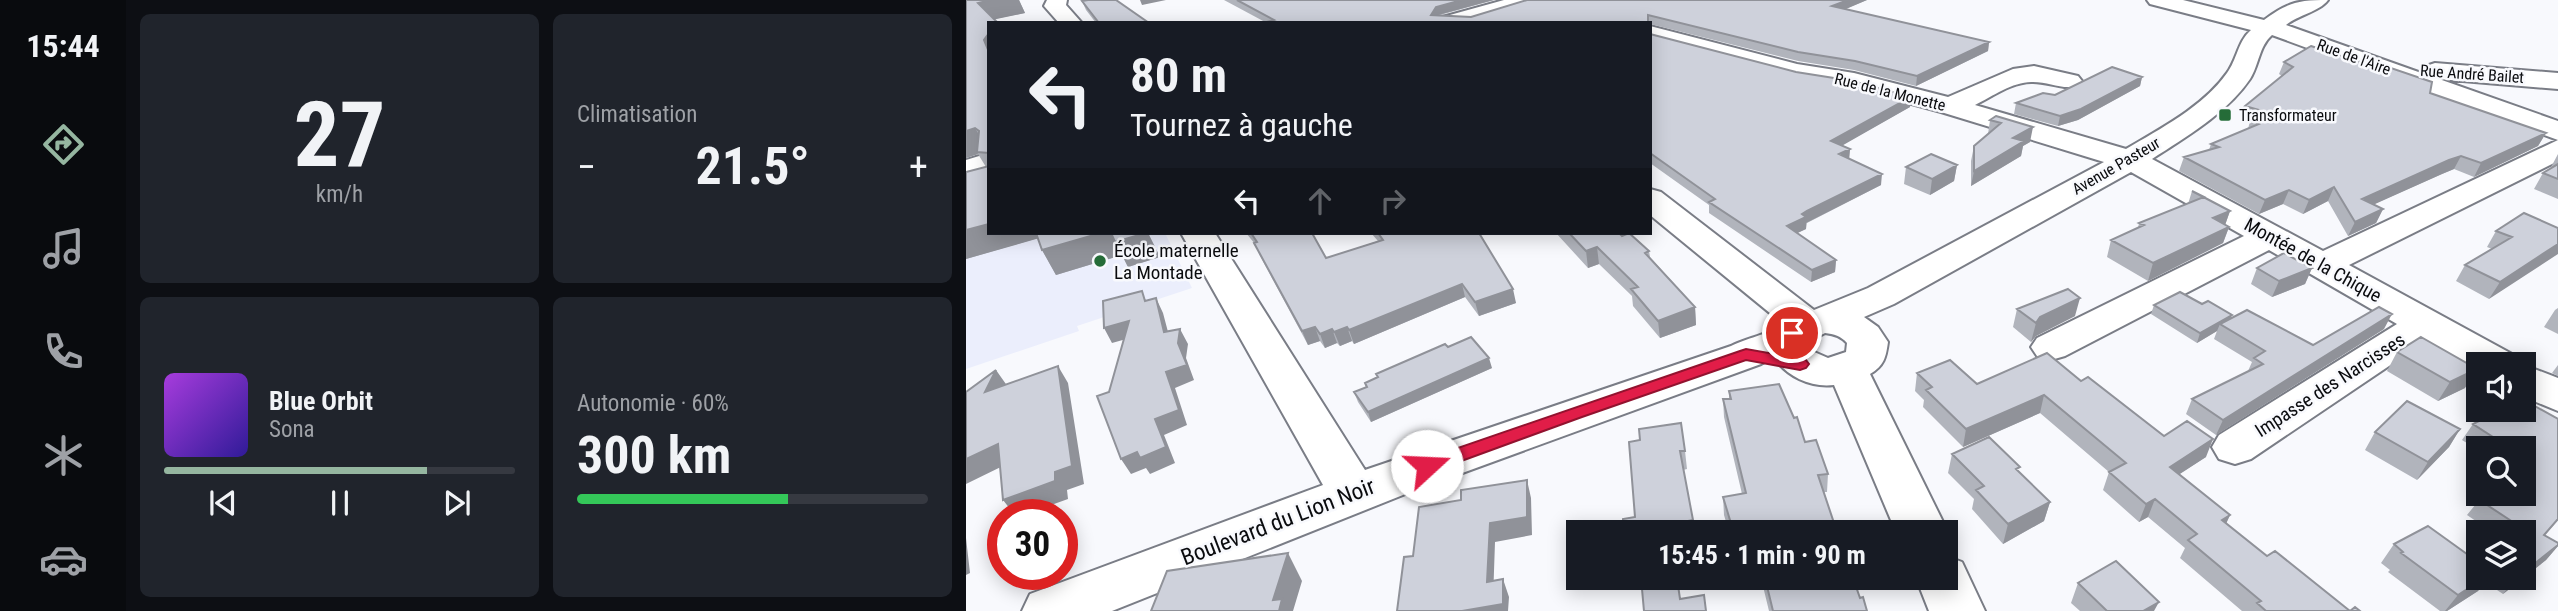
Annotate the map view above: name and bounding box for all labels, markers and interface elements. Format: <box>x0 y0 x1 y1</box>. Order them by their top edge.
text: 15:44 <box>26 27 100 65</box>
street label: Rue de l'Aire <box>2314 35 2394 79</box>
text: 80 m <box>1130 47 1227 104</box>
icon: left <box>1015 49 1106 140</box>
street label: Rue André Bailet <box>2419 61 2525 87</box>
street label: Rue de la Monette <box>1832 69 1948 115</box>
text: 27 <box>294 82 385 188</box>
text: Climatisation <box>577 101 697 128</box>
text: Tournez à gauche <box>1130 106 1353 144</box>
place label: Transformateur <box>2239 106 2337 125</box>
marker: Transformateur <box>2217 107 2233 123</box>
icon: directions <box>39 120 88 169</box>
street label: Avenue Pasteur <box>2069 133 2163 199</box>
text: 21.5° <box>695 136 810 197</box>
text: − <box>577 145 596 189</box>
text: + <box>909 145 928 189</box>
text: km/h <box>316 181 363 208</box>
icon: left <box>1228 182 1266 220</box>
icon: ahead <box>1301 182 1339 220</box>
icon: right <box>1374 182 1412 220</box>
street label: Montée de la Chique <box>2240 213 2386 307</box>
icon: music <box>39 224 88 273</box>
place label: École maternelle La Montade <box>1114 239 1239 284</box>
marker: École maternelle La Montade <box>1092 253 1108 269</box>
pin <box>1762 303 1822 363</box>
icon: arrive <box>1773 314 1811 352</box>
icon: phone <box>39 327 88 376</box>
street label: Impasse des Narcisses <box>2251 328 2409 442</box>
map controls <box>2466 352 2536 590</box>
button: sound <box>2466 352 2536 422</box>
text: Blue Orbit <box>269 386 373 416</box>
text: Autonomie · 60% <box>577 390 729 417</box>
text: Sona <box>269 416 315 443</box>
text: 300 km <box>577 425 731 486</box>
position arrow <box>1390 429 1464 503</box>
icon: climate <box>39 431 88 480</box>
button: search <box>2466 436 2536 506</box>
street label: Boulevard du Lion Noir <box>1177 473 1379 571</box>
icon: previous <box>204 484 242 522</box>
icon: pause <box>321 484 359 522</box>
icon: next <box>438 484 476 522</box>
speed limit sign: 30 <box>987 499 1078 590</box>
button: layers <box>2466 520 2536 590</box>
icon: car <box>39 535 88 584</box>
text: 15:45 · 1 min · 90 m <box>1658 540 1866 570</box>

